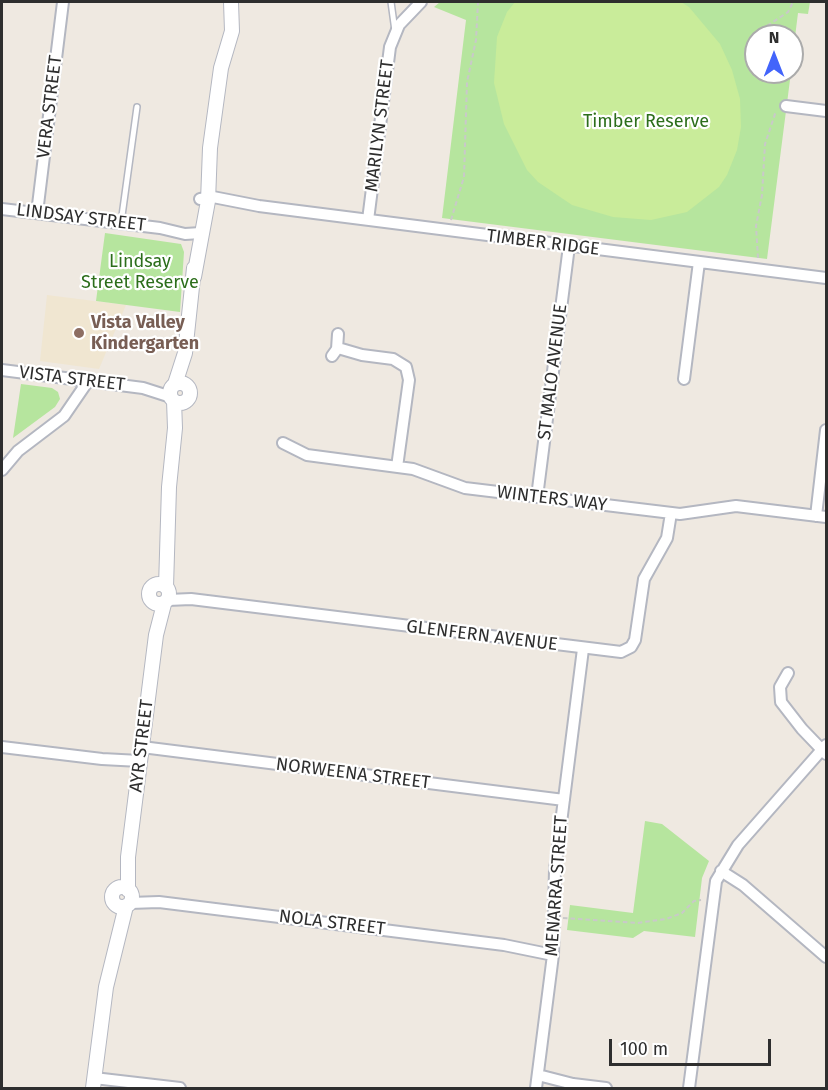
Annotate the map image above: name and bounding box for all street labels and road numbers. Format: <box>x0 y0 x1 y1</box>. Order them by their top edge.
street label: VERA STREET <box>33 54 67 160</box>
street label: MARILYN STREET <box>361 59 399 193</box>
street label: LINDSAY STREET <box>15 199 147 237</box>
street label: TIMBER RIDGE <box>485 225 601 261</box>
street label: ST MALO AVENUE <box>534 303 572 441</box>
street label: VISTA STREET <box>18 362 126 396</box>
street label: WINTERS WAY <box>496 482 608 516</box>
street label: GLENFERN AVENUE <box>405 616 559 656</box>
street label: AYR STREET <box>126 698 158 794</box>
street label: NORWEENA STREET <box>275 754 431 794</box>
street label: MENARRA STREET <box>541 815 573 957</box>
street label: NOLA STREET <box>278 906 386 940</box>

